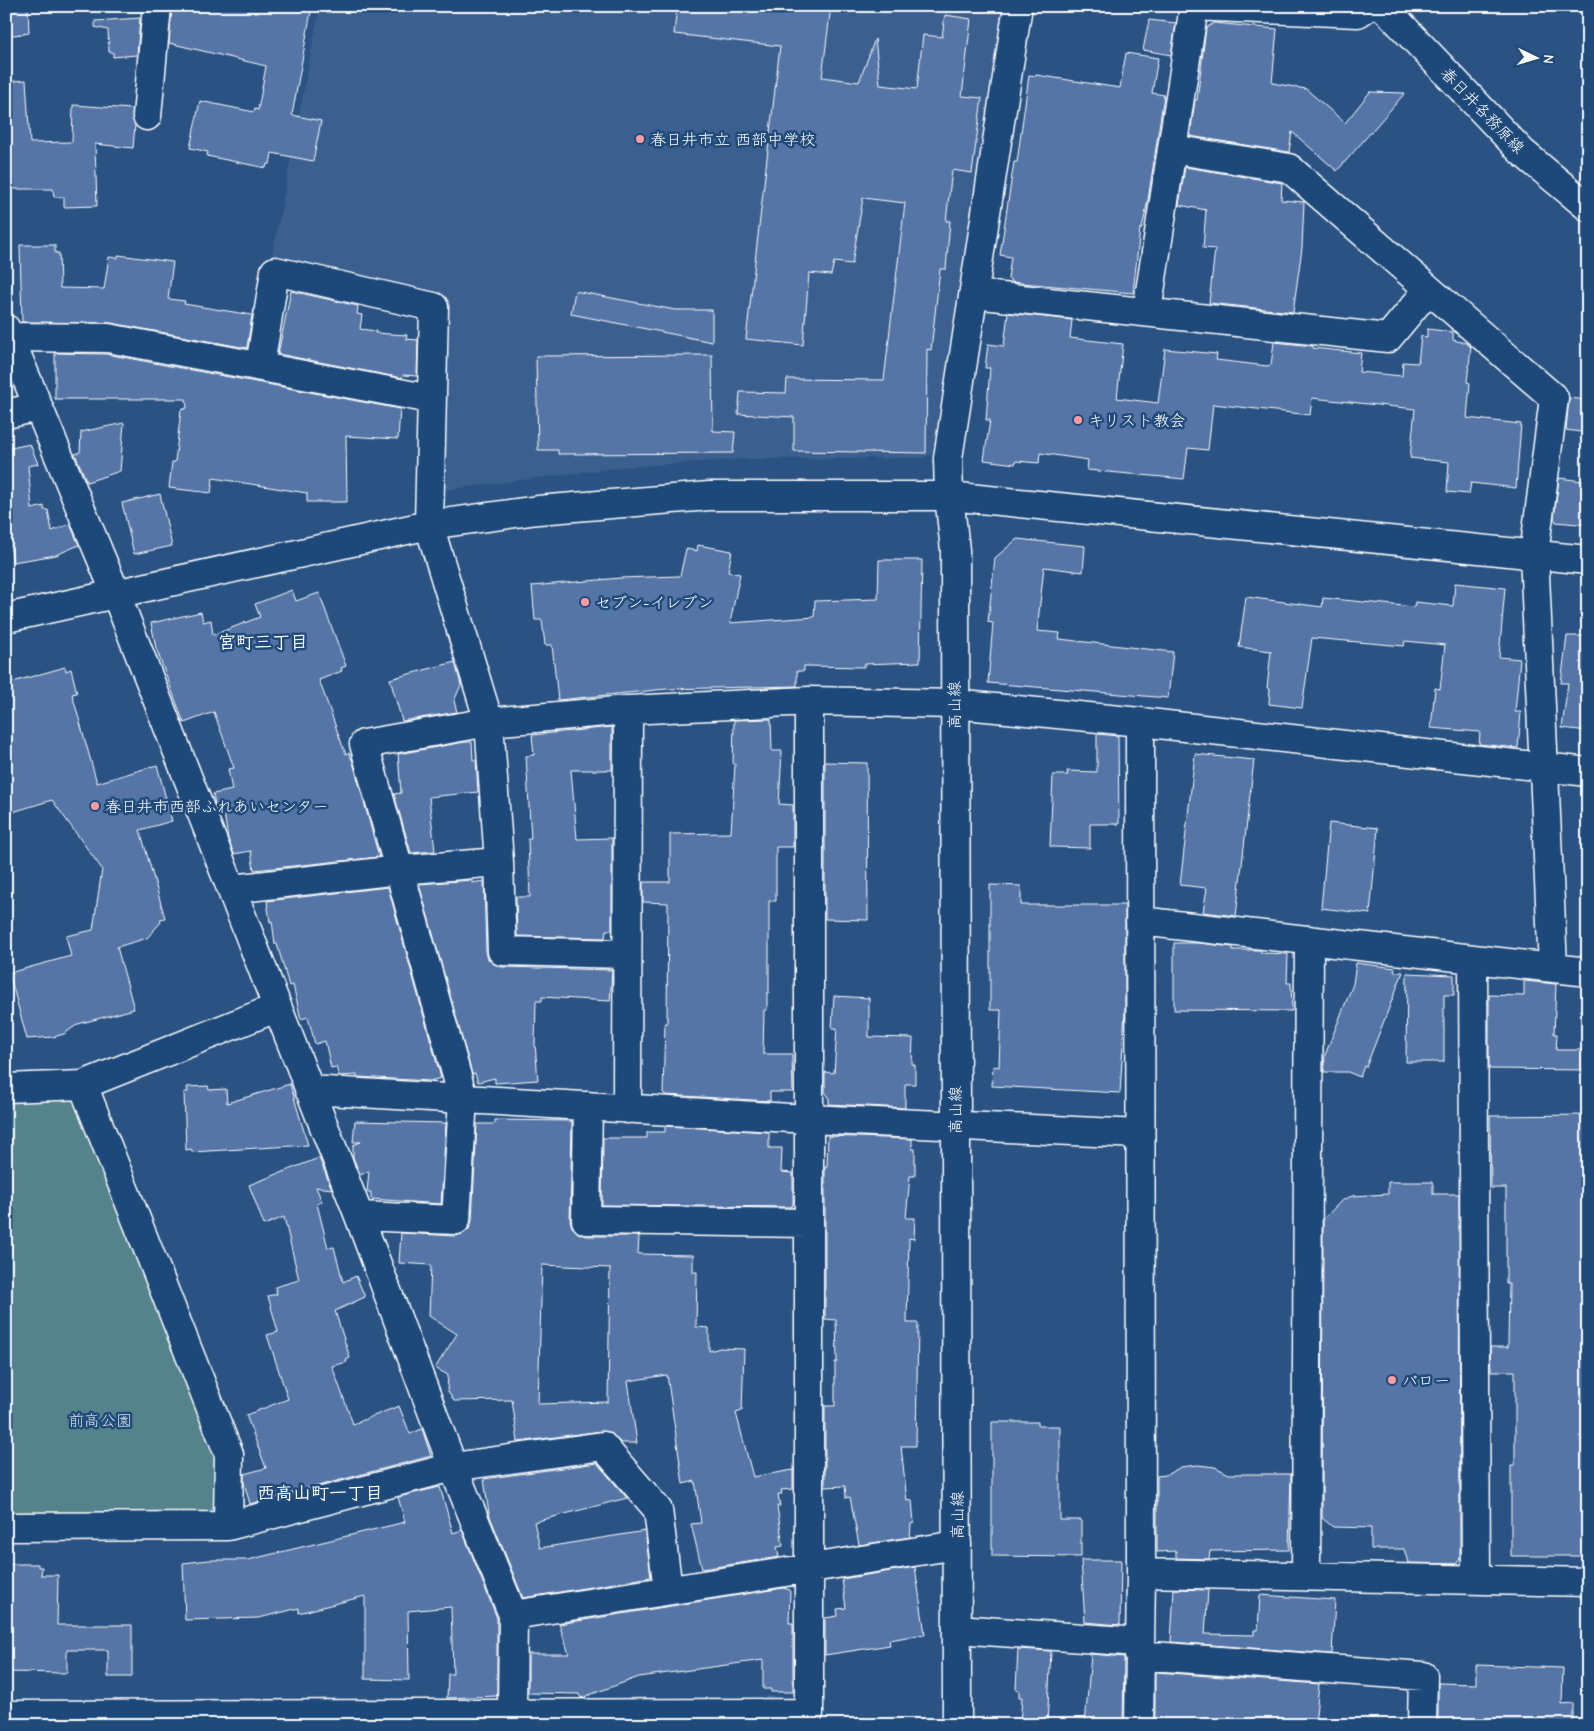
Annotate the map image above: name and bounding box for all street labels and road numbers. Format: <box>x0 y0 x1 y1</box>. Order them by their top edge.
street label: 春日井各務原線 <box>1437 64 1528 157</box>
street label: 高山線 <box>946 681 964 729</box>
street label: 高山線 <box>947 1086 965 1134</box>
street label: 高山線 <box>949 1491 967 1539</box>

